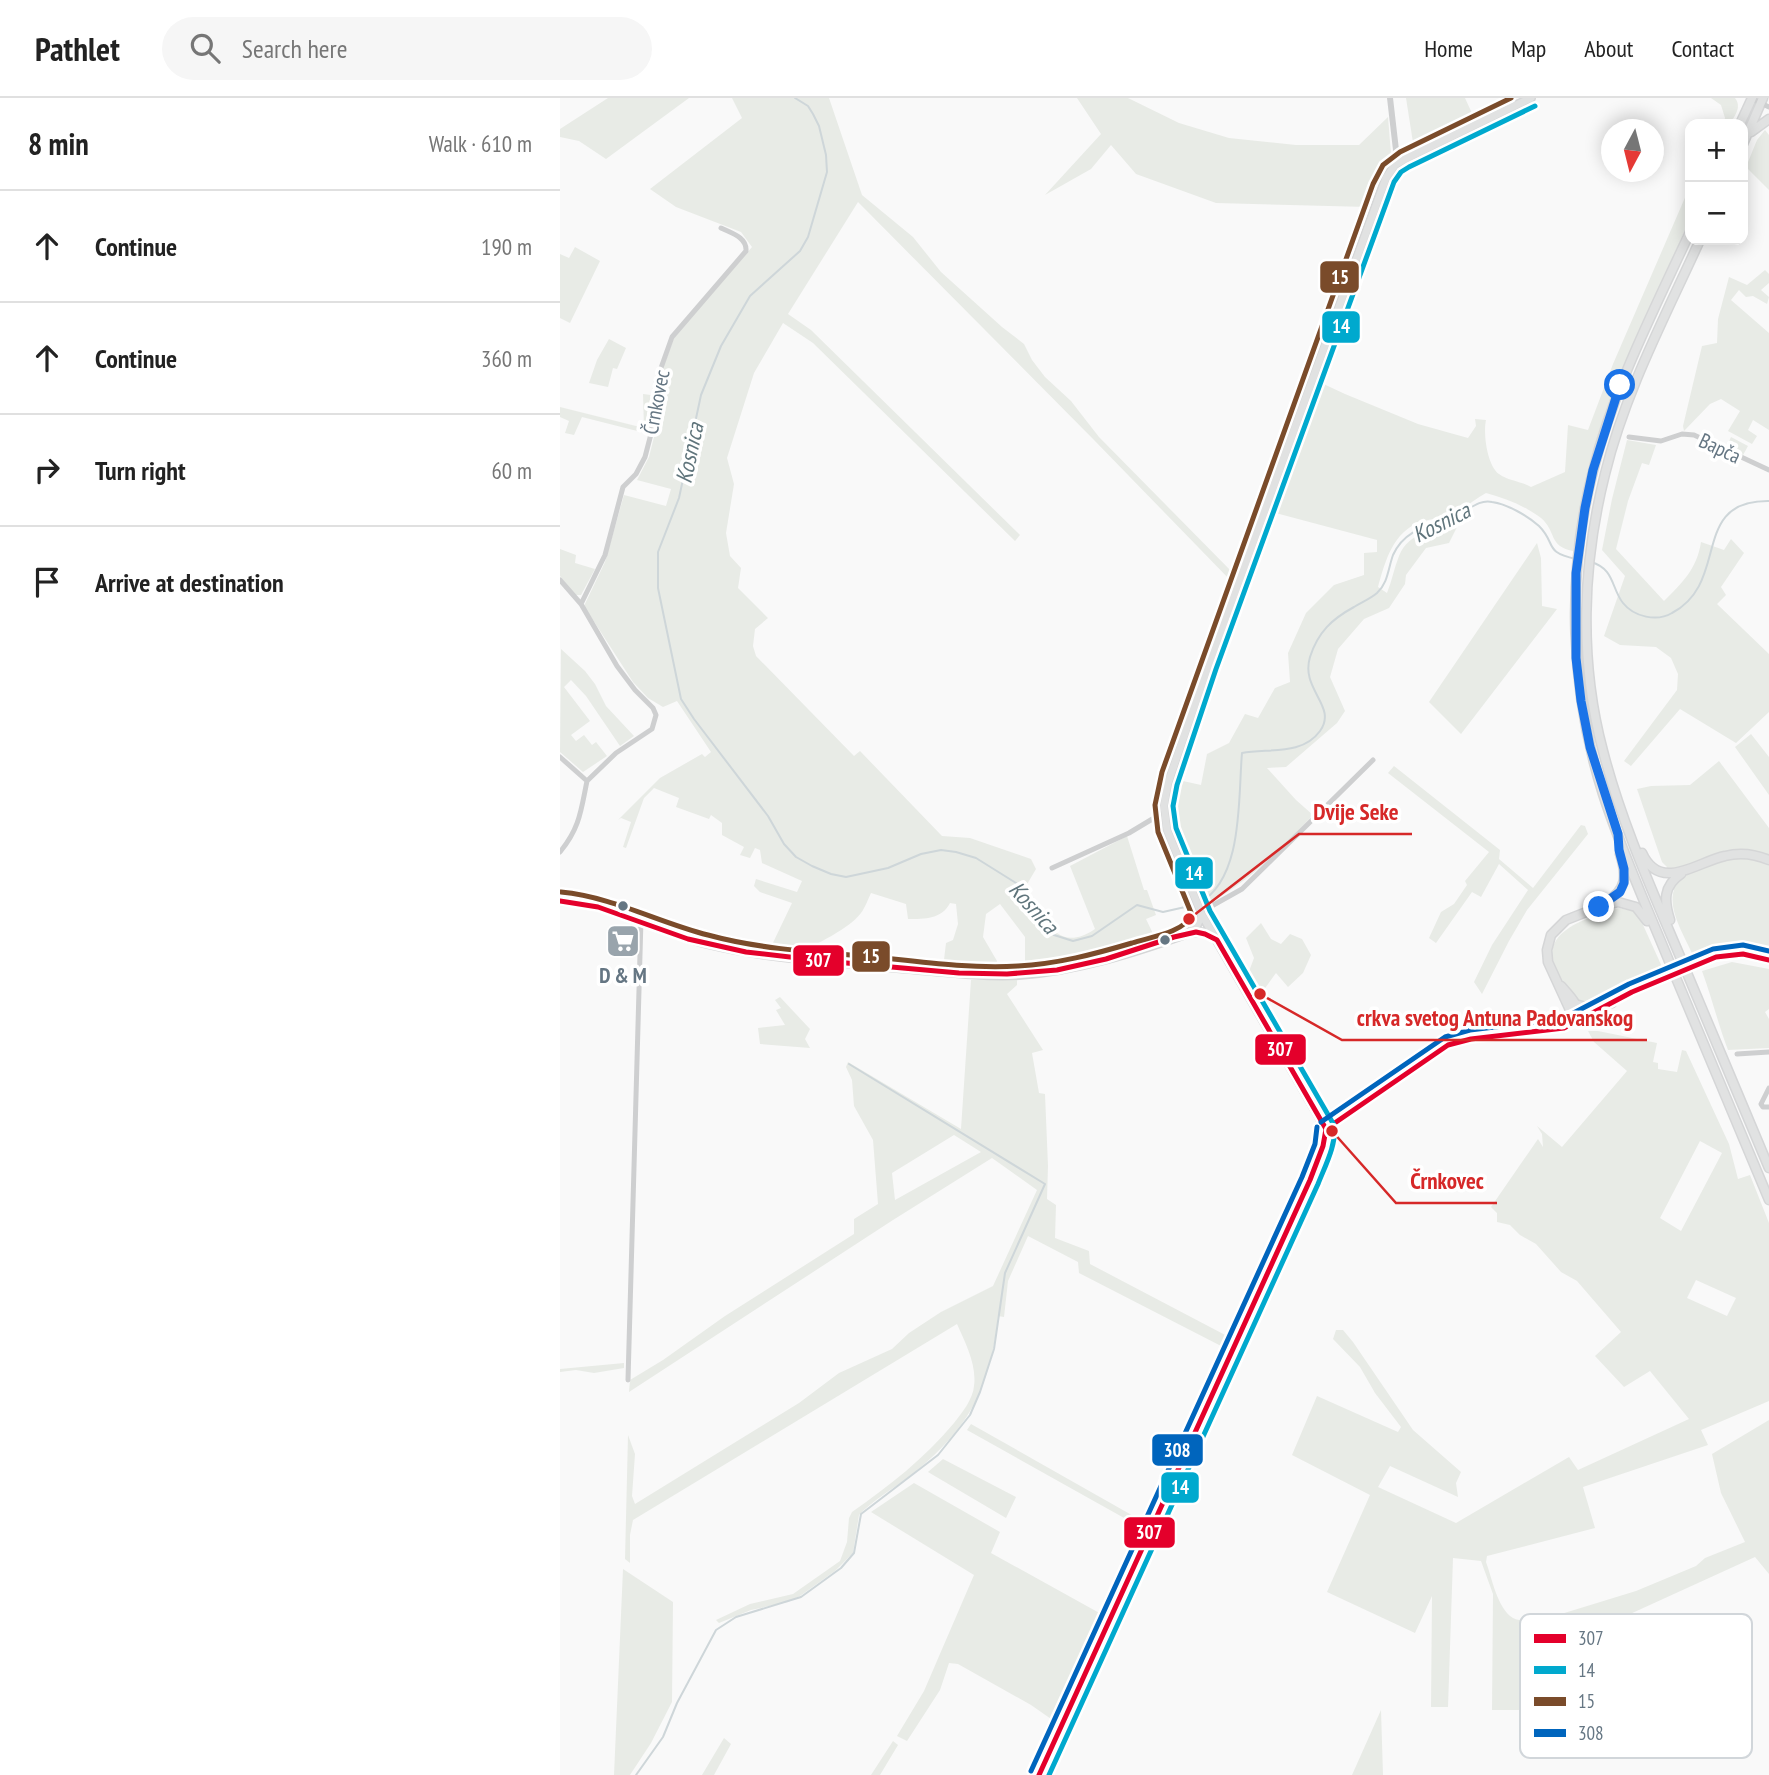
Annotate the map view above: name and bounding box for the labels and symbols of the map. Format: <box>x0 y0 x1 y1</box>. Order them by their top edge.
north arrow <box>1601 119 1664 182</box>
line badge: 15 <box>1319 260 1360 294</box>
text: 15 <box>1331 265 1349 289</box>
line badge: 14 <box>1321 310 1361 344</box>
text: 14 <box>1332 314 1350 338</box>
street label: Črnkovec <box>637 367 676 437</box>
route start <box>1604 369 1635 400</box>
water label: Kosnica <box>669 419 710 486</box>
street label: Bapča <box>1695 427 1745 469</box>
water label: Kosnica <box>1407 495 1476 549</box>
callout: Dvije Seke <box>1299 790 1412 834</box>
text: Dvije Seke <box>1313 797 1399 826</box>
line badge: 14 <box>1174 856 1214 890</box>
text: 14 <box>1185 861 1203 885</box>
water label: Kosnica <box>1003 875 1066 941</box>
route end <box>1583 891 1614 922</box>
unlabelled marker <box>616 899 630 913</box>
supermarket icon: D & M <box>604 922 642 960</box>
unlabelled marker <box>1158 933 1172 947</box>
line badge: 15 <box>851 940 891 973</box>
line badge: 307 <box>792 944 845 977</box>
text: 15 <box>862 944 880 968</box>
text: 307 <box>804 948 832 972</box>
place label: D & M <box>599 962 647 989</box>
callout: crkva svetog Antuna Padovanskog <box>1342 996 1647 1040</box>
text: crkva svetog Antuna Padovanskog <box>1357 1003 1633 1032</box>
line badge: 307 <box>1254 1033 1307 1066</box>
text: 307 <box>1266 1037 1294 1061</box>
callout: Črnkovec <box>1396 1159 1497 1203</box>
text: Črnkovec <box>1410 1166 1484 1195</box>
line badge: 308 <box>1151 1433 1204 1467</box>
text: 308 <box>1163 1438 1191 1462</box>
line badge: 14 <box>1160 1471 1200 1504</box>
text: 14 <box>1171 1475 1189 1499</box>
line badge: 307 <box>1123 1516 1176 1549</box>
text: 307 <box>1135 1520 1163 1544</box>
legend <box>1520 1614 1752 1758</box>
text: 307 <box>1578 1626 1604 1650</box>
text: 14 <box>1578 1658 1596 1682</box>
text: 15 <box>1578 1689 1595 1713</box>
text: 308 <box>1578 1721 1604 1745</box>

